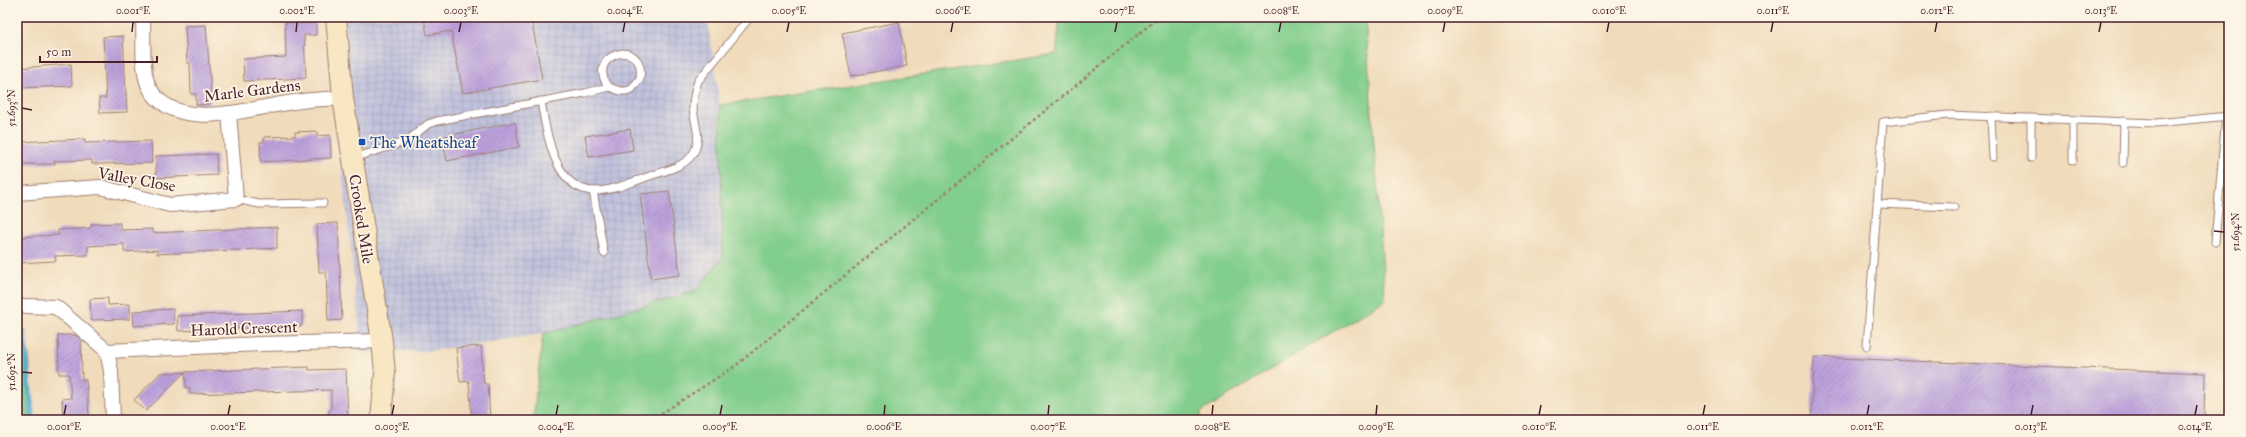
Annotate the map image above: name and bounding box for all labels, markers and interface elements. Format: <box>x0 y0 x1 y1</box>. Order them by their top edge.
text: 0.001°E <box>116 5 150 17</box>
text: 0.002°E <box>279 5 315 17</box>
text: 0.003°E <box>444 5 478 17</box>
text: 0.004°E <box>607 5 643 17</box>
text: 0.005°E <box>772 5 806 17</box>
text: 0.006°E <box>935 5 971 17</box>
text: 0.007°E <box>1099 5 1135 17</box>
text: 0.008°E <box>1263 5 1299 17</box>
text: 0.009°E <box>1427 5 1463 17</box>
text: 0.010°E <box>1592 5 1626 17</box>
text: 0.011°E <box>1757 5 1789 17</box>
text: 0.012°E <box>1920 5 1954 17</box>
text: 0.013°E <box>2085 5 2117 17</box>
scale bar <box>40 38 157 64</box>
text: 50 m <box>46 45 71 59</box>
street label: Marle Gardens <box>203 75 302 106</box>
text: 51.693°N <box>6 89 18 127</box>
place label: The Wheatsheaf <box>370 133 479 152</box>
marker: The Wheatsheaf <box>357 137 367 147</box>
street label: Valley Close <box>96 163 178 196</box>
street label: Crooked Mile <box>345 173 378 266</box>
text: 51.694°N <box>2230 212 2242 251</box>
street label: Harold Crescent <box>190 317 298 340</box>
text: 51.692°N <box>6 352 18 391</box>
text: 0.001°E <box>47 421 81 433</box>
text: 0.002°E <box>210 421 246 433</box>
text: 0.003°E <box>375 421 409 433</box>
text: 0.004°E <box>538 421 574 433</box>
text: 0.005°E <box>703 421 737 433</box>
text: 0.006°E <box>866 421 902 433</box>
text: 0.007°E <box>1030 421 1066 433</box>
text: 0.008°E <box>1194 421 1230 433</box>
text: 0.009°E <box>1358 421 1394 433</box>
text: 0.010°E <box>1522 421 1556 433</box>
text: 0.011°E <box>1687 421 1719 433</box>
text: 0.012°E <box>1850 421 1884 433</box>
text: 0.013°E <box>2015 421 2047 433</box>
text: 0.014°E <box>2178 421 2212 433</box>

